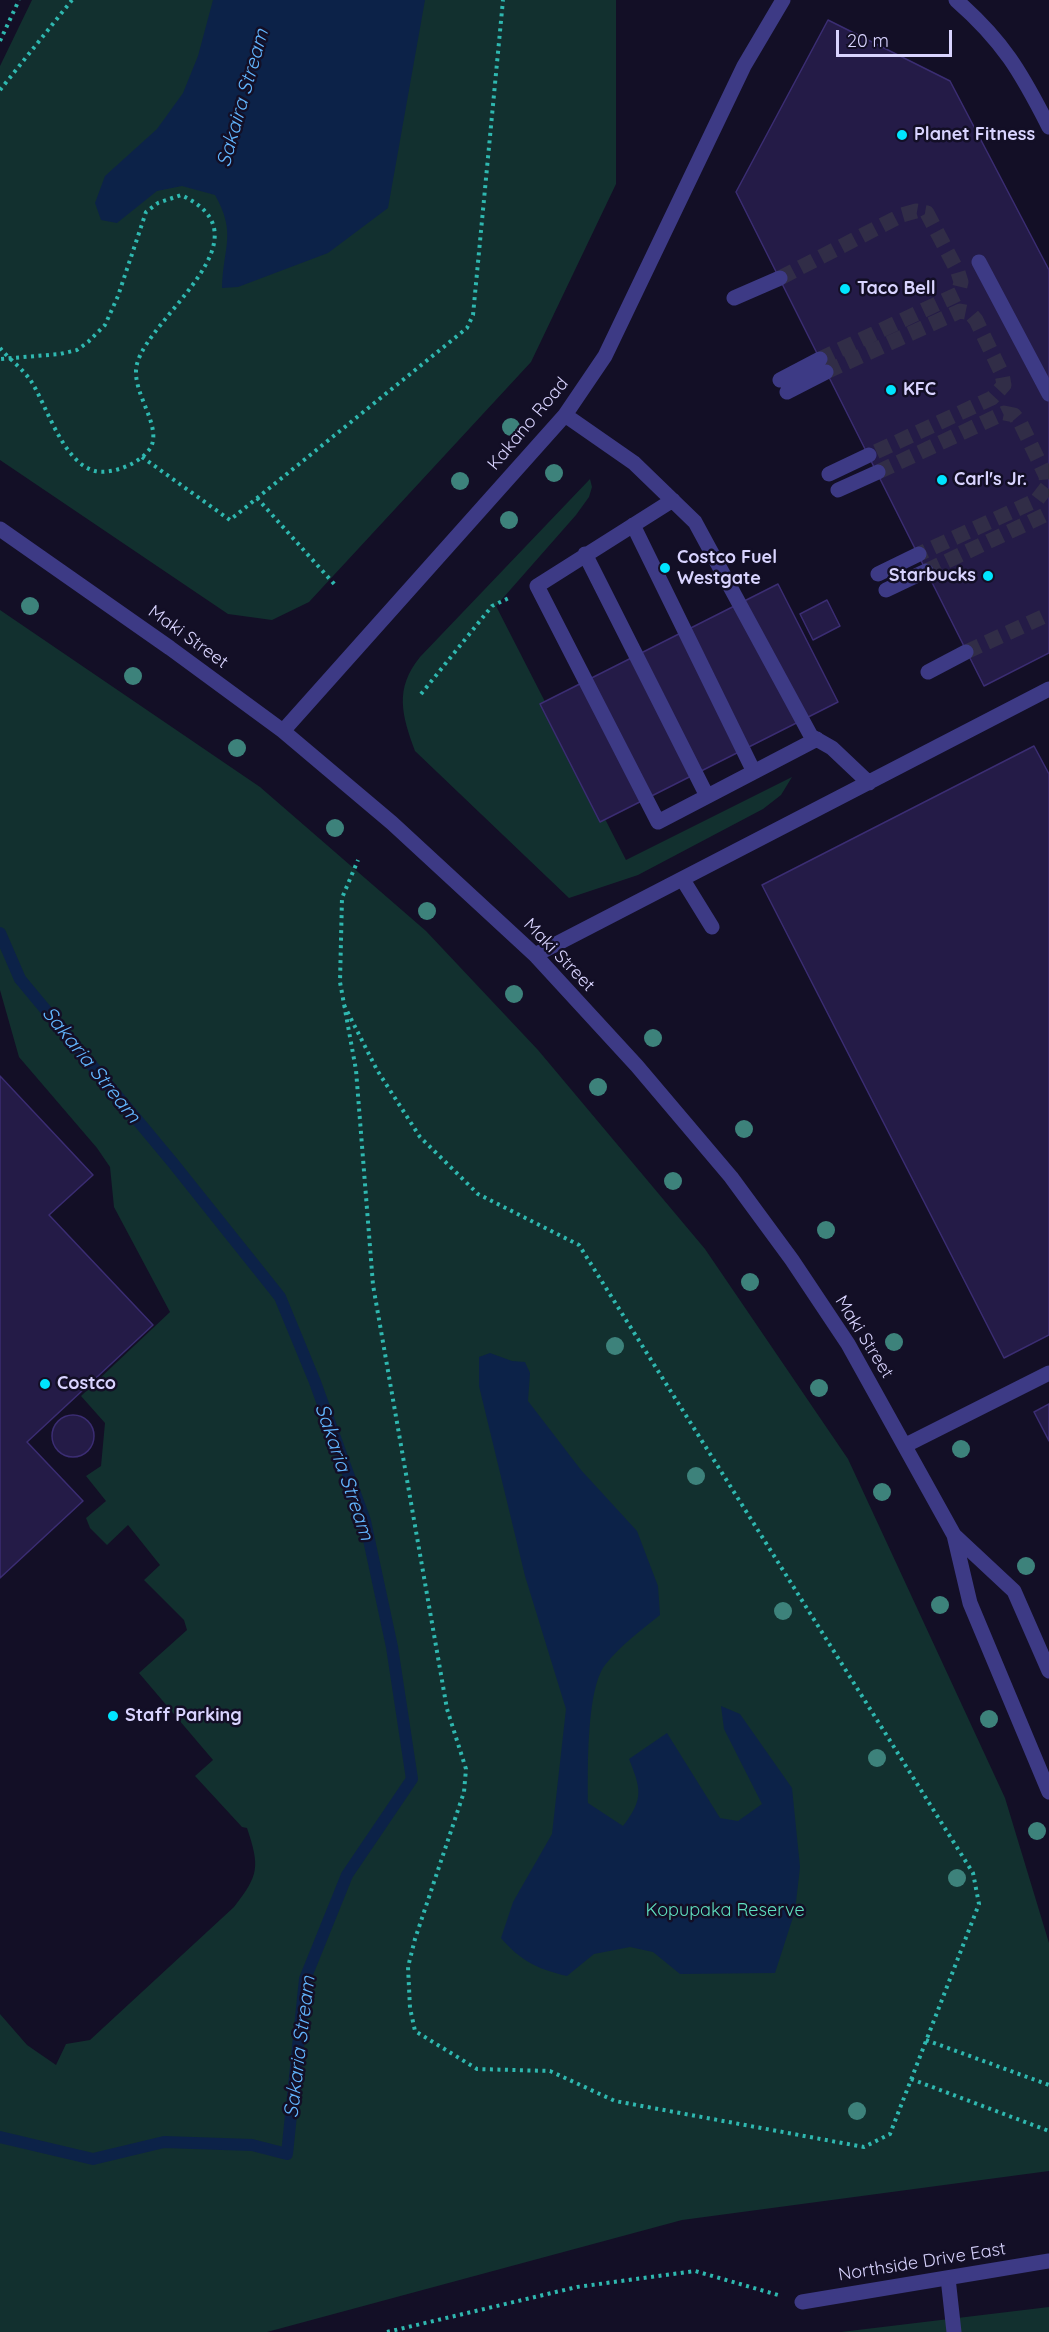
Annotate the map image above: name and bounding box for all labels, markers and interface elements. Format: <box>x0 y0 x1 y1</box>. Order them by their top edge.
scale bar <box>839 18 954 56</box>
water label: Sakaira Stream <box>212 26 274 170</box>
text: 20 m <box>847 29 889 52</box>
place label: Planet Fitness <box>914 124 1035 146</box>
marker: Planet Fitness <box>895 128 909 142</box>
place label: Taco Bell <box>857 278 936 300</box>
marker: Taco Bell <box>838 282 852 296</box>
street label: Kakano Road <box>483 373 573 475</box>
place label: KFC <box>903 379 936 401</box>
marker: KFC <box>884 383 898 397</box>
place label: Carl's Jr. <box>954 469 1027 491</box>
marker: Carl's Jr. <box>935 473 949 487</box>
place label: Costco Fuel Westgate <box>677 547 777 590</box>
marker: Costco Fuel Westgate <box>658 561 672 575</box>
place label: Starbucks <box>889 565 976 587</box>
marker: Starbucks <box>981 569 995 583</box>
street label: Maki Street <box>144 601 232 673</box>
street label: Maki Street <box>519 914 599 996</box>
water label: Sakaria Stream <box>37 1002 145 1128</box>
street label: Maki Street <box>830 1292 898 1382</box>
place label: Costco <box>57 1373 116 1395</box>
marker: Costco <box>38 1377 52 1391</box>
water label: Sakaria Stream <box>309 1401 379 1543</box>
place label: Staff Parking <box>125 1705 242 1727</box>
marker: Staff Parking <box>106 1709 120 1723</box>
park label: Kopupaka Reserve <box>645 1900 805 1922</box>
water label: Sakaria Stream <box>279 1975 321 2119</box>
street label: Northside Drive East <box>837 2238 1007 2286</box>

